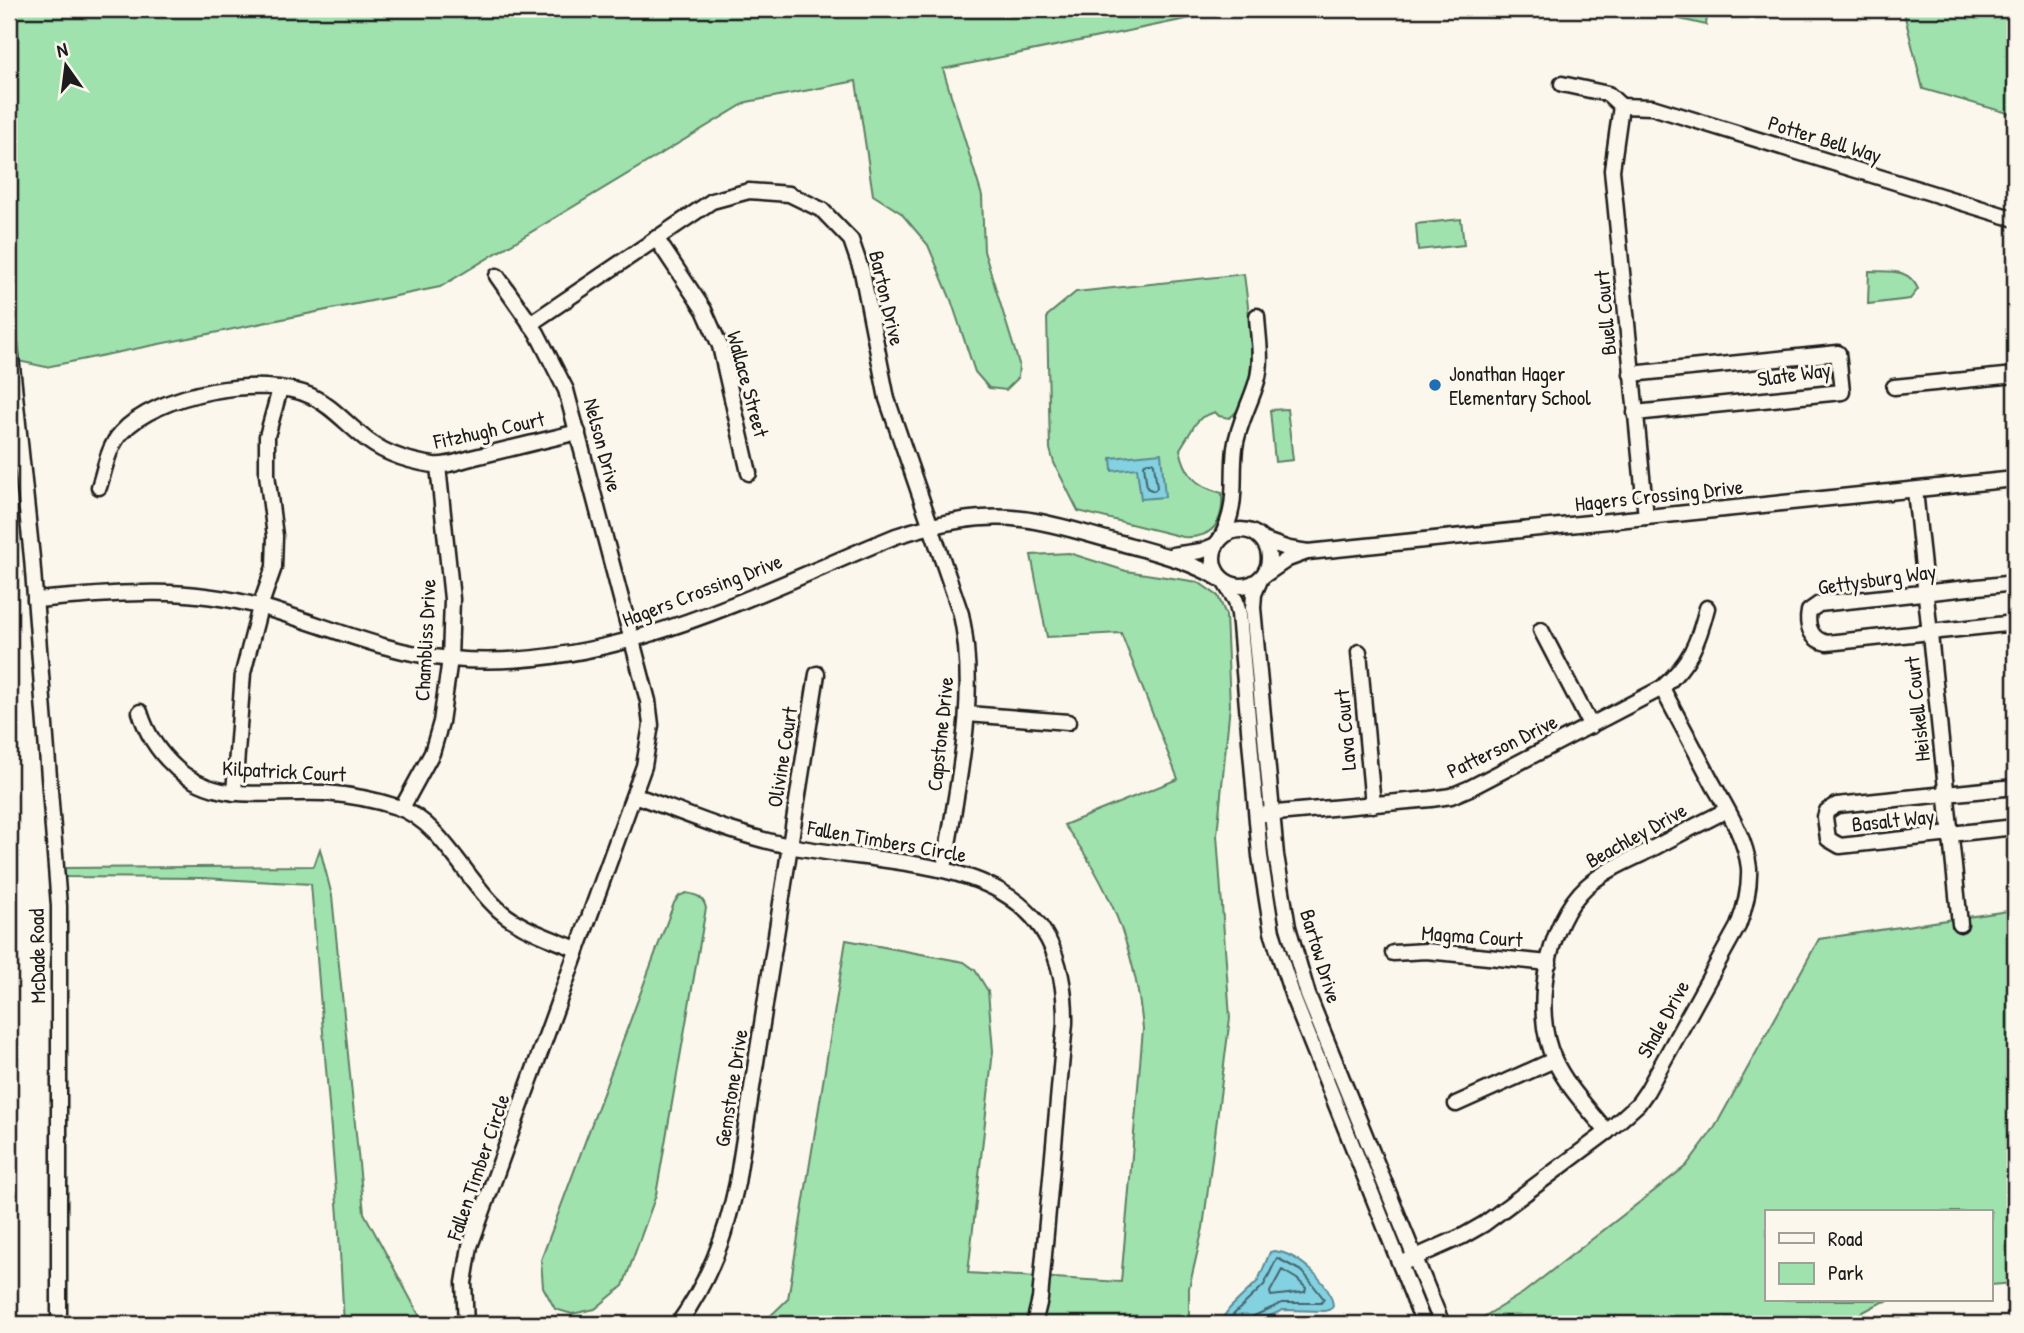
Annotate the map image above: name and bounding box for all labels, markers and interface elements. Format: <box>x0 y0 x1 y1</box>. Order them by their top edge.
north arrow <box>32 32 102 102</box>
text: N <box>54 36 70 63</box>
street label: Potter Bell Way <box>1765 108 1885 170</box>
street label: Barton Drive <box>862 248 912 348</box>
street label: Buell Court <box>1587 269 1623 357</box>
street label: Wallace Street <box>720 328 776 441</box>
street label: Slate Way <box>1755 354 1833 394</box>
place label: Jonathan Hager Elementary School <box>1449 359 1591 412</box>
marker: Jonathan Hager Elementary School <box>1427 377 1443 393</box>
street label: Nelson Drive <box>577 395 629 495</box>
street label: Fitzhugh Court <box>430 404 548 456</box>
street label: Hagers Crossing Drive <box>1574 472 1744 518</box>
street label: Hagers Crossing Drive <box>618 546 786 634</box>
street label: Gettysburg Way <box>1816 556 1938 602</box>
street label: Chambliss Drive <box>407 578 443 702</box>
street label: Heiskell Court <box>1897 654 1937 763</box>
street label: Capstone Drive <box>920 675 960 793</box>
street label: Lava Court <box>1327 688 1363 772</box>
street label: Olivine Court <box>760 704 804 809</box>
street label: Patterson Drive <box>1442 707 1562 785</box>
street label: Kilpatrick Court <box>221 753 347 789</box>
street label: Beachley Drive <box>1580 795 1692 875</box>
street label: Basalt Way <box>1850 801 1936 839</box>
street label: Fallen Timbers Circle <box>804 813 969 869</box>
street label: Bartow Drive <box>1293 906 1349 1006</box>
street label: McDade Road <box>22 908 52 1004</box>
street label: Magma Court <box>1421 918 1524 954</box>
street label: Shale Drive <box>1630 975 1696 1063</box>
street label: Gemstone Drive <box>707 1027 755 1149</box>
street label: Fallen Timber Circle <box>439 1090 517 1245</box>
legend <box>1765 1210 1993 1302</box>
text: Road <box>1828 1224 1862 1253</box>
text: Park <box>1828 1258 1863 1287</box>

